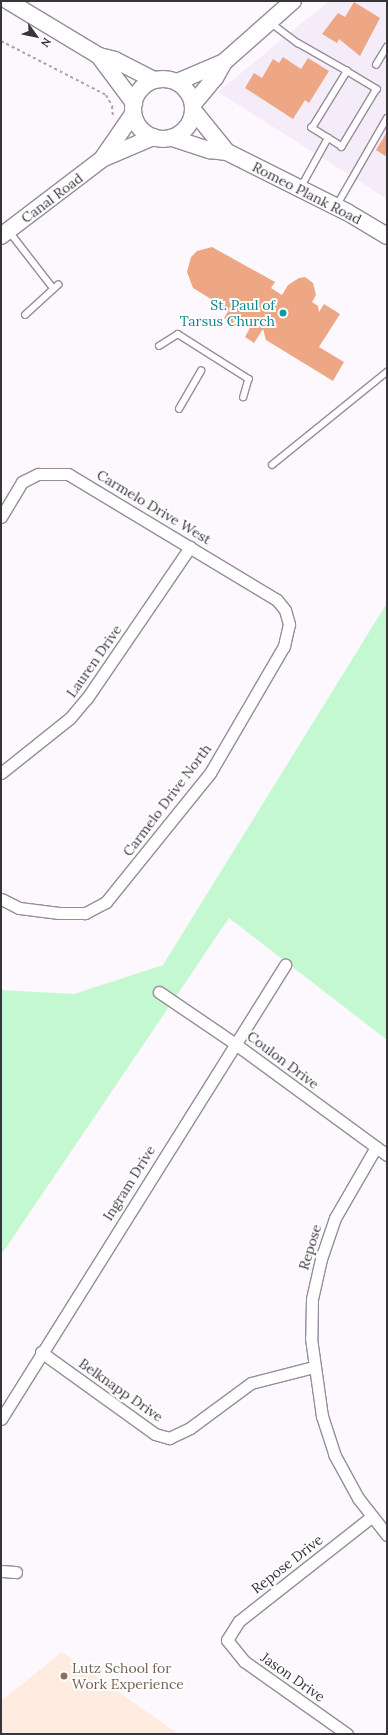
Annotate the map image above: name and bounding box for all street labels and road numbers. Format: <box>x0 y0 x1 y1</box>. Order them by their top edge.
street label: Romeo Plank Road <box>250 158 364 228</box>
street label: Canal Road <box>18 169 86 227</box>
street label: Carmelo Drive West <box>94 466 214 548</box>
street label: Lauren Drive <box>63 622 125 700</box>
street label: Carmelo Drive North <box>119 741 215 859</box>
street label: Coulon Drive <box>244 1028 322 1092</box>
street label: Ingram Drive <box>99 1142 159 1224</box>
street label: Repose <box>295 1222 325 1272</box>
street label: Belknapp Drive <box>76 1355 166 1425</box>
street label: Repose Drive <box>248 1531 326 1597</box>
street label: Jason Drive <box>258 1649 328 1705</box>

